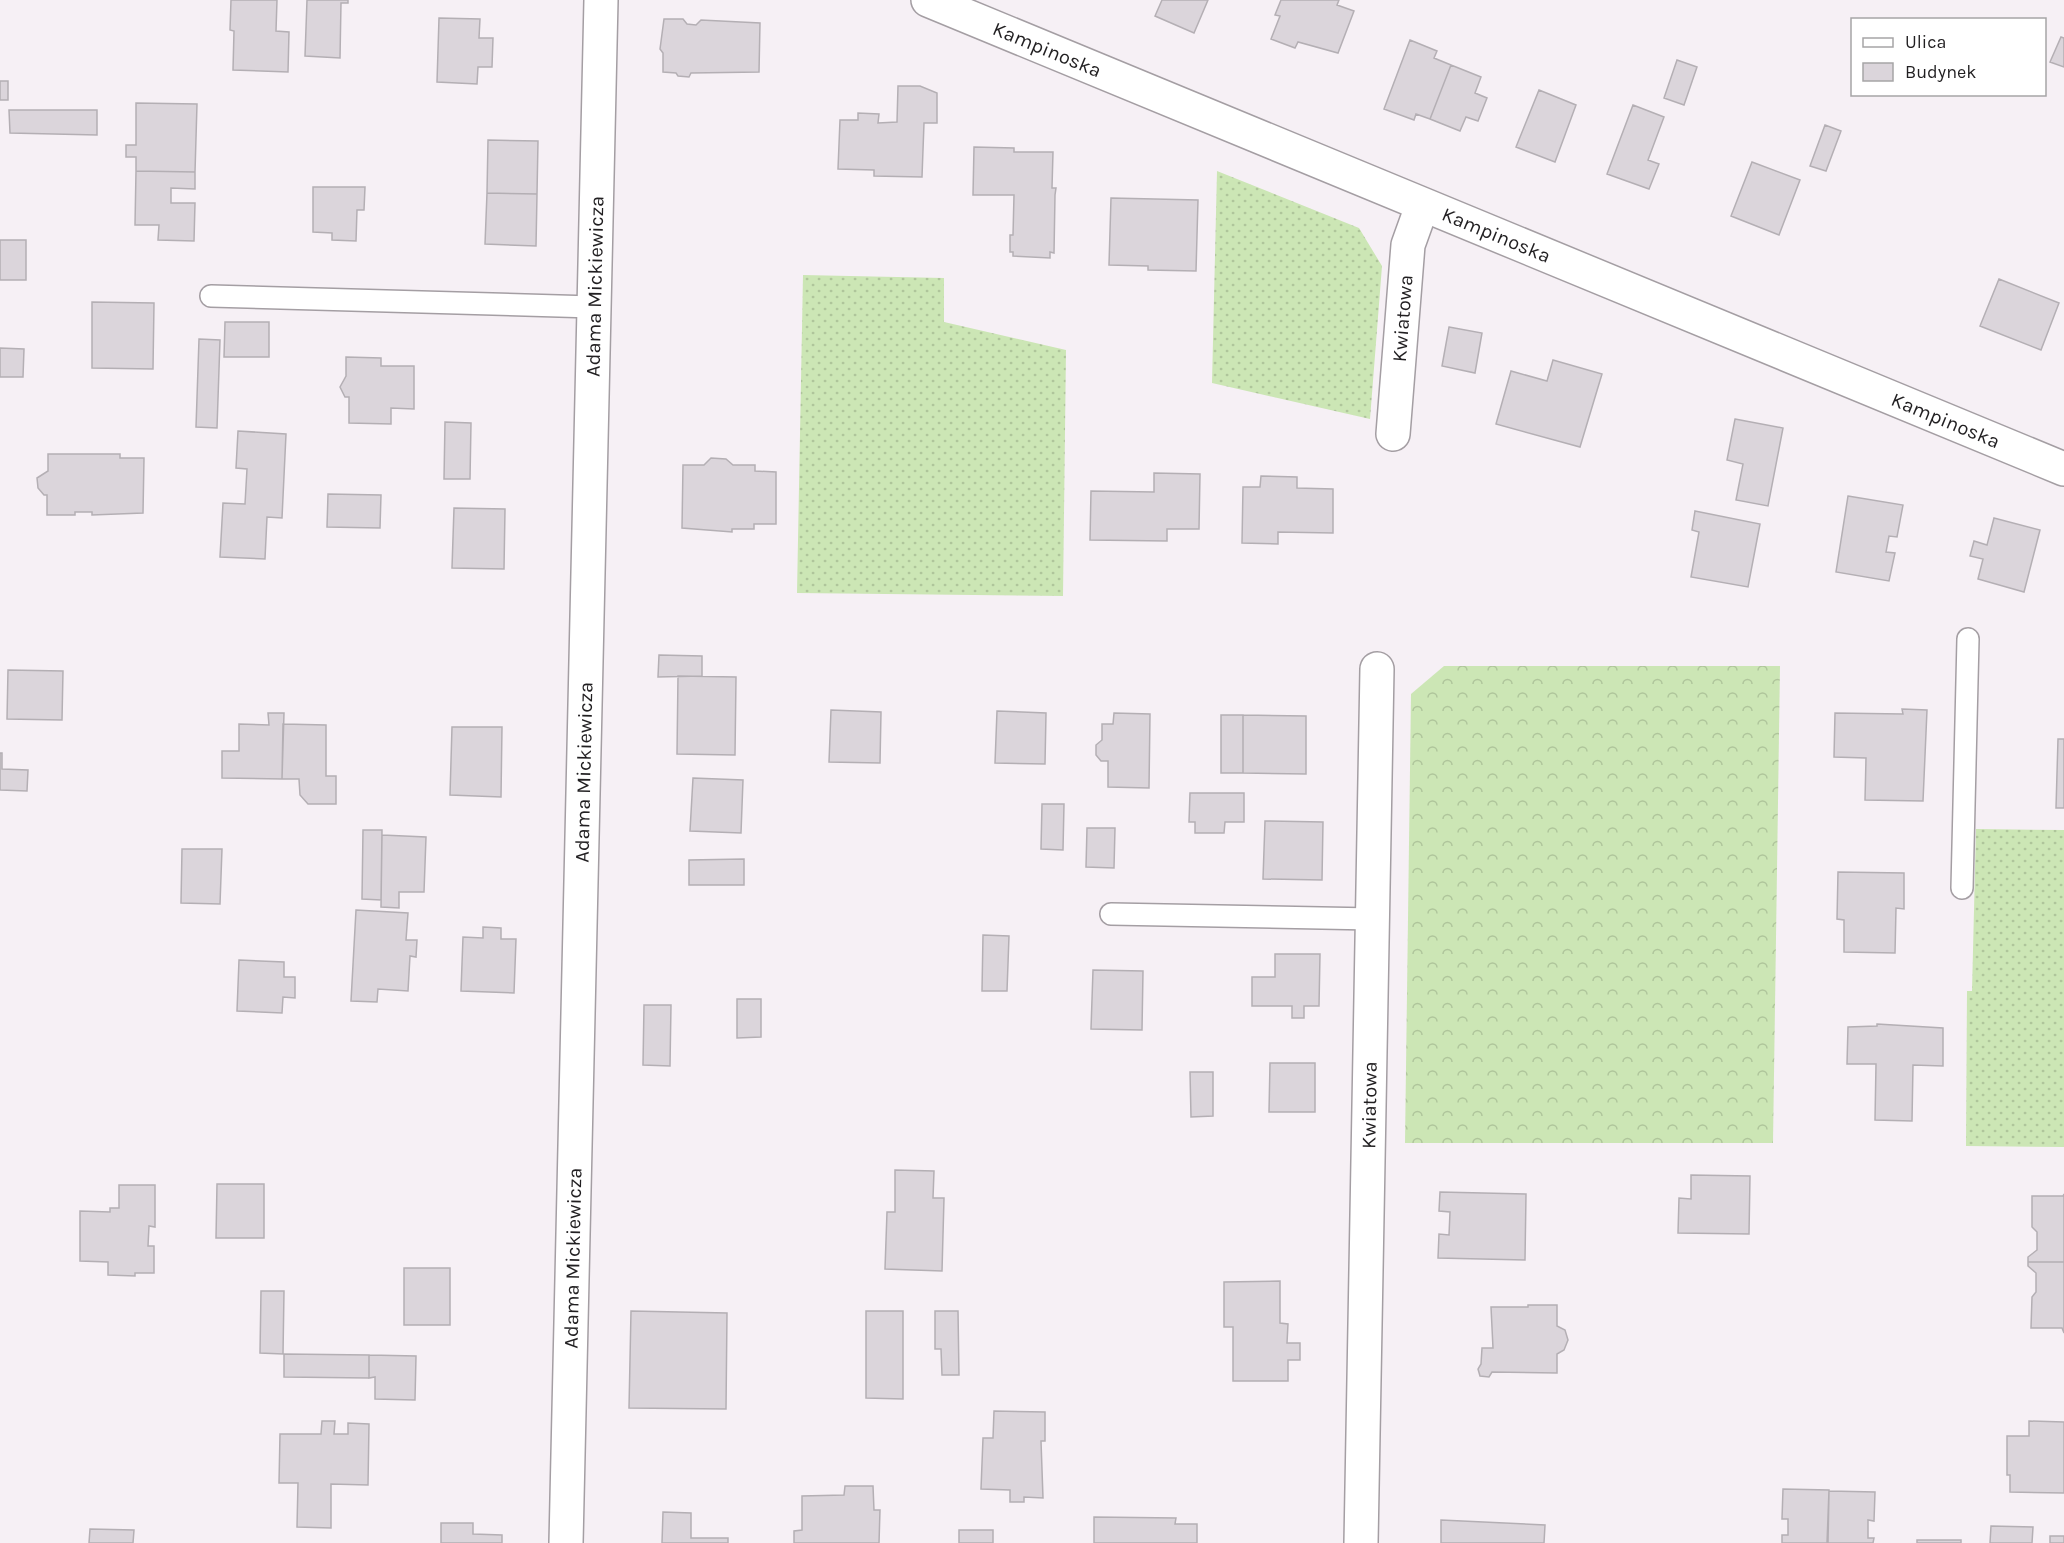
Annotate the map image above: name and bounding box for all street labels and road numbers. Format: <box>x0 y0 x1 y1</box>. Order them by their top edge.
street label: Kampinoska <box>989 17 1105 82</box>
street label: Adama Mickiewicza <box>581 196 609 377</box>
street label: Kampinoska <box>1439 203 1554 268</box>
street label: Kwiatowa <box>1388 274 1418 363</box>
street label: Kampinoska <box>1888 388 2003 453</box>
street label: Adama Mickiewicza <box>570 681 598 863</box>
street label: Kwiatowa <box>1357 1061 1382 1149</box>
street label: Adama Mickiewicza <box>559 1167 587 1349</box>

